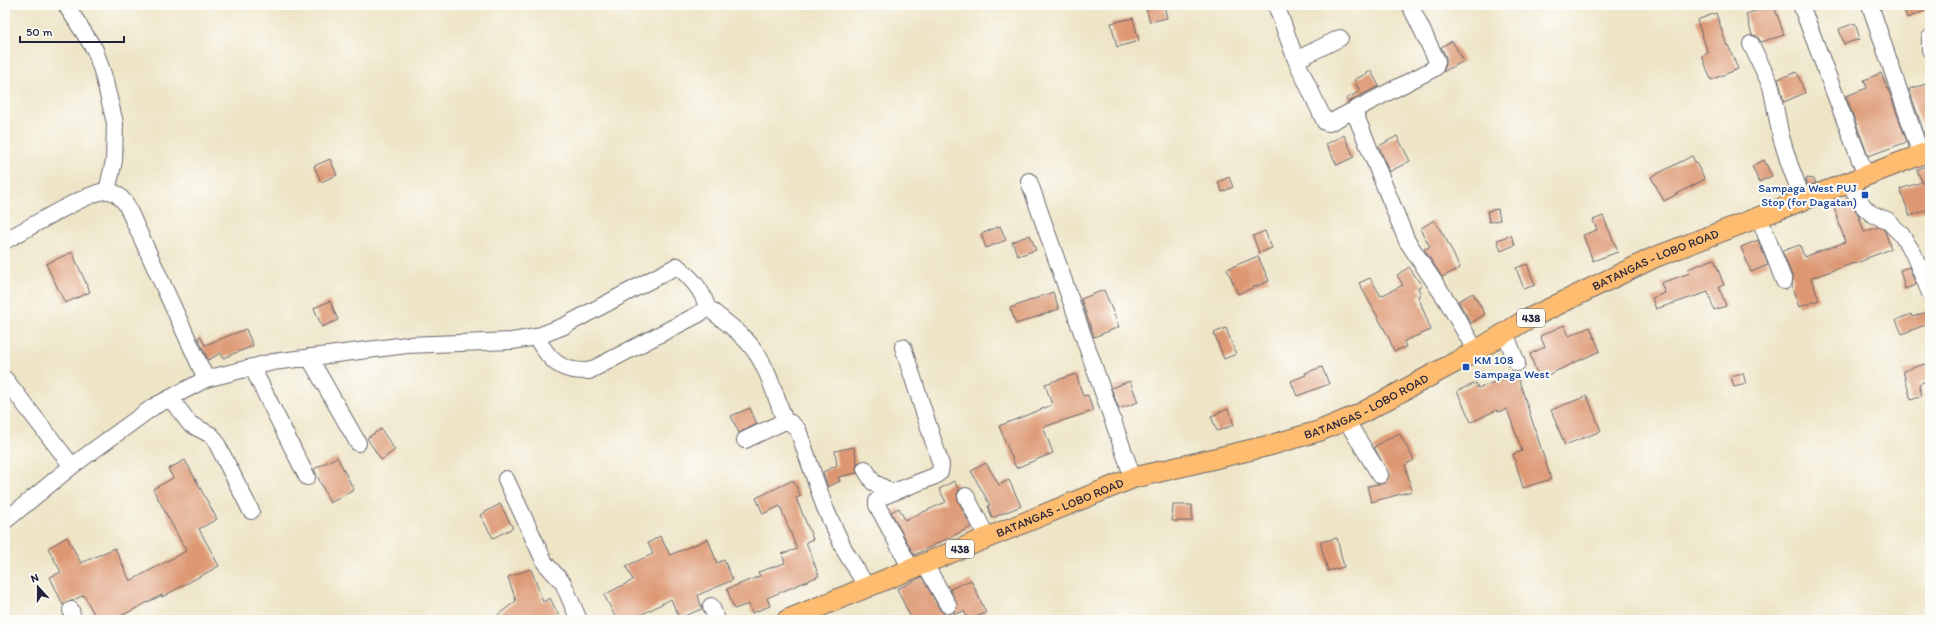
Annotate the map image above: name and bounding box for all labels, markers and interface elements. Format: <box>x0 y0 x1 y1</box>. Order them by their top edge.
scale bar <box>20 18 124 44</box>
text: 50 m <box>26 25 52 39</box>
place label: Sampaga West PUJ Stop (for Dagatan) <box>1758 181 1857 209</box>
marker: Sampaga West PUJ Stop (for Dagatan) <box>1860 190 1870 200</box>
street label: BATANGAS - LOBO ROAD <box>1590 226 1721 294</box>
road number: 438 <box>1517 309 1545 327</box>
place label: KM 108 Sampaga West <box>1474 353 1550 381</box>
marker: KM 108 Sampaga West <box>1461 362 1471 372</box>
street label: BATANGAS - LOBO ROAD <box>1302 371 1431 442</box>
street label: BATANGAS - LOBO ROAD <box>994 476 1126 540</box>
road number: 438 <box>946 540 974 558</box>
north arrow <box>18 567 58 607</box>
text: N <box>29 571 40 586</box>

